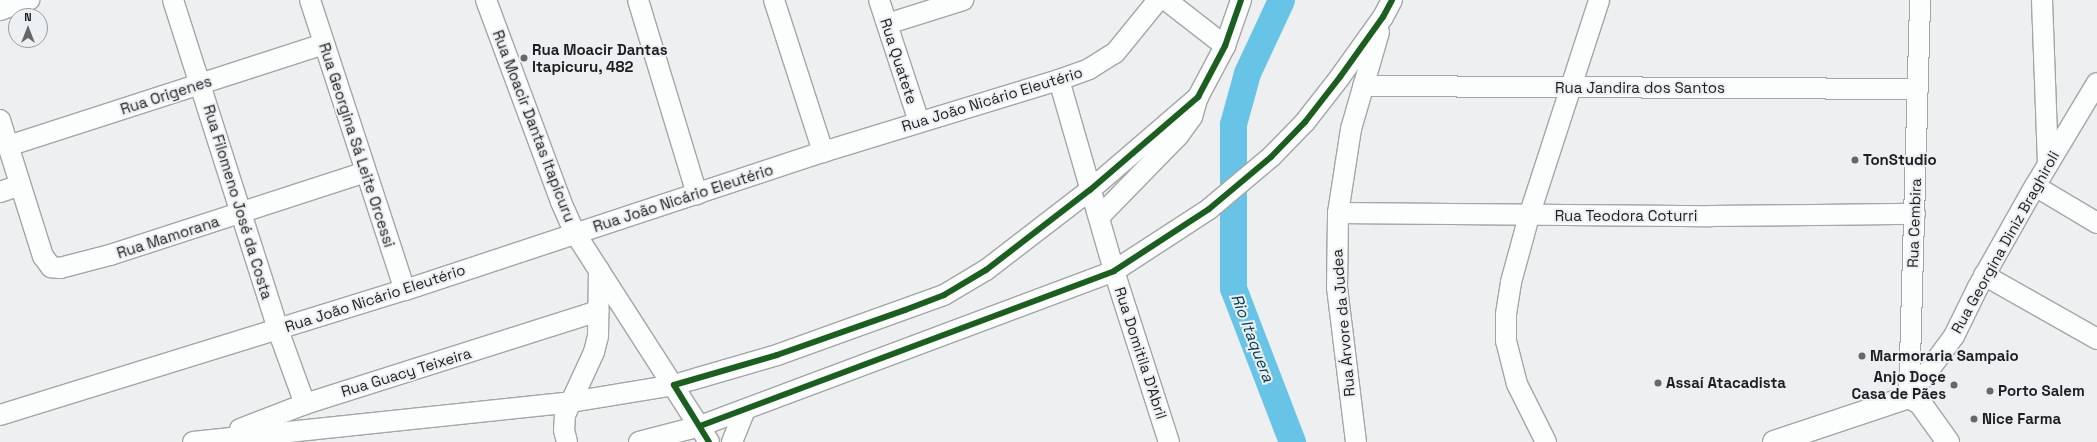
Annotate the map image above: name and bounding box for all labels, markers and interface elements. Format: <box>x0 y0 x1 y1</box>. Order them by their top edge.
north arrow <box>8 8 48 48</box>
text: N <box>24 10 32 24</box>
street label: Rua Quatete <box>877 16 921 106</box>
street label: Rua Moacir Dantas Itapicuru <box>489 27 579 225</box>
street label: Rua Georgina Sá Leite Orcessi <box>315 40 399 250</box>
place label: Rua Moacir Dantas Itapicuru, 482 <box>532 40 668 75</box>
marker: Rua Moacir Dantas Itapicuru, 482 <box>519 53 529 63</box>
street label: Rua João Nicário Eleutério <box>899 63 1085 135</box>
street label: Rua Origenes <box>118 72 214 118</box>
street label: Rua Jandira dos Santos <box>1555 79 1725 97</box>
street label: Rua Filomeno José da Costa <box>200 102 276 302</box>
street label: Rua Georgina Diniz Braghiroli <box>1947 148 2063 336</box>
place label: TonStudio <box>1863 151 1937 169</box>
marker: TonStudio <box>1850 155 1860 165</box>
street label: Rua João Nicário Eleutério <box>591 160 775 236</box>
street label: Rua Cembira <box>1903 178 1925 268</box>
street label: Rua Teodora Coturri <box>1554 207 1698 225</box>
street label: Rua Mamorana <box>114 212 222 262</box>
street label: Rua Árvore da Judea <box>1328 248 1358 398</box>
street label: Rua João Nicário Eleutério <box>283 260 467 336</box>
street label: Rua Domitila D'Abril <box>1111 285 1171 421</box>
water label: Rio Itaquera <box>1226 291 1278 385</box>
street label: Rua Guacy Teixeira <box>339 344 473 400</box>
place label: Marmoraria Sampaio <box>1870 347 2019 365</box>
marker: Marmoraria Sampaio <box>1857 351 1867 361</box>
place label: Anjo Doçe Casa de Pães <box>1851 367 1946 402</box>
place label: Assaí Atacadista <box>1666 374 1786 392</box>
marker: Assaí Atacadista <box>1653 378 1663 388</box>
marker: Anjo Doçe Casa de Pães <box>1949 380 1959 390</box>
place label: Porto Salem <box>1998 382 2085 400</box>
marker: Porto Salem <box>1985 386 1995 396</box>
place label: Nice Farma <box>1982 410 2061 428</box>
marker: Nice Farma <box>1969 414 1979 424</box>

